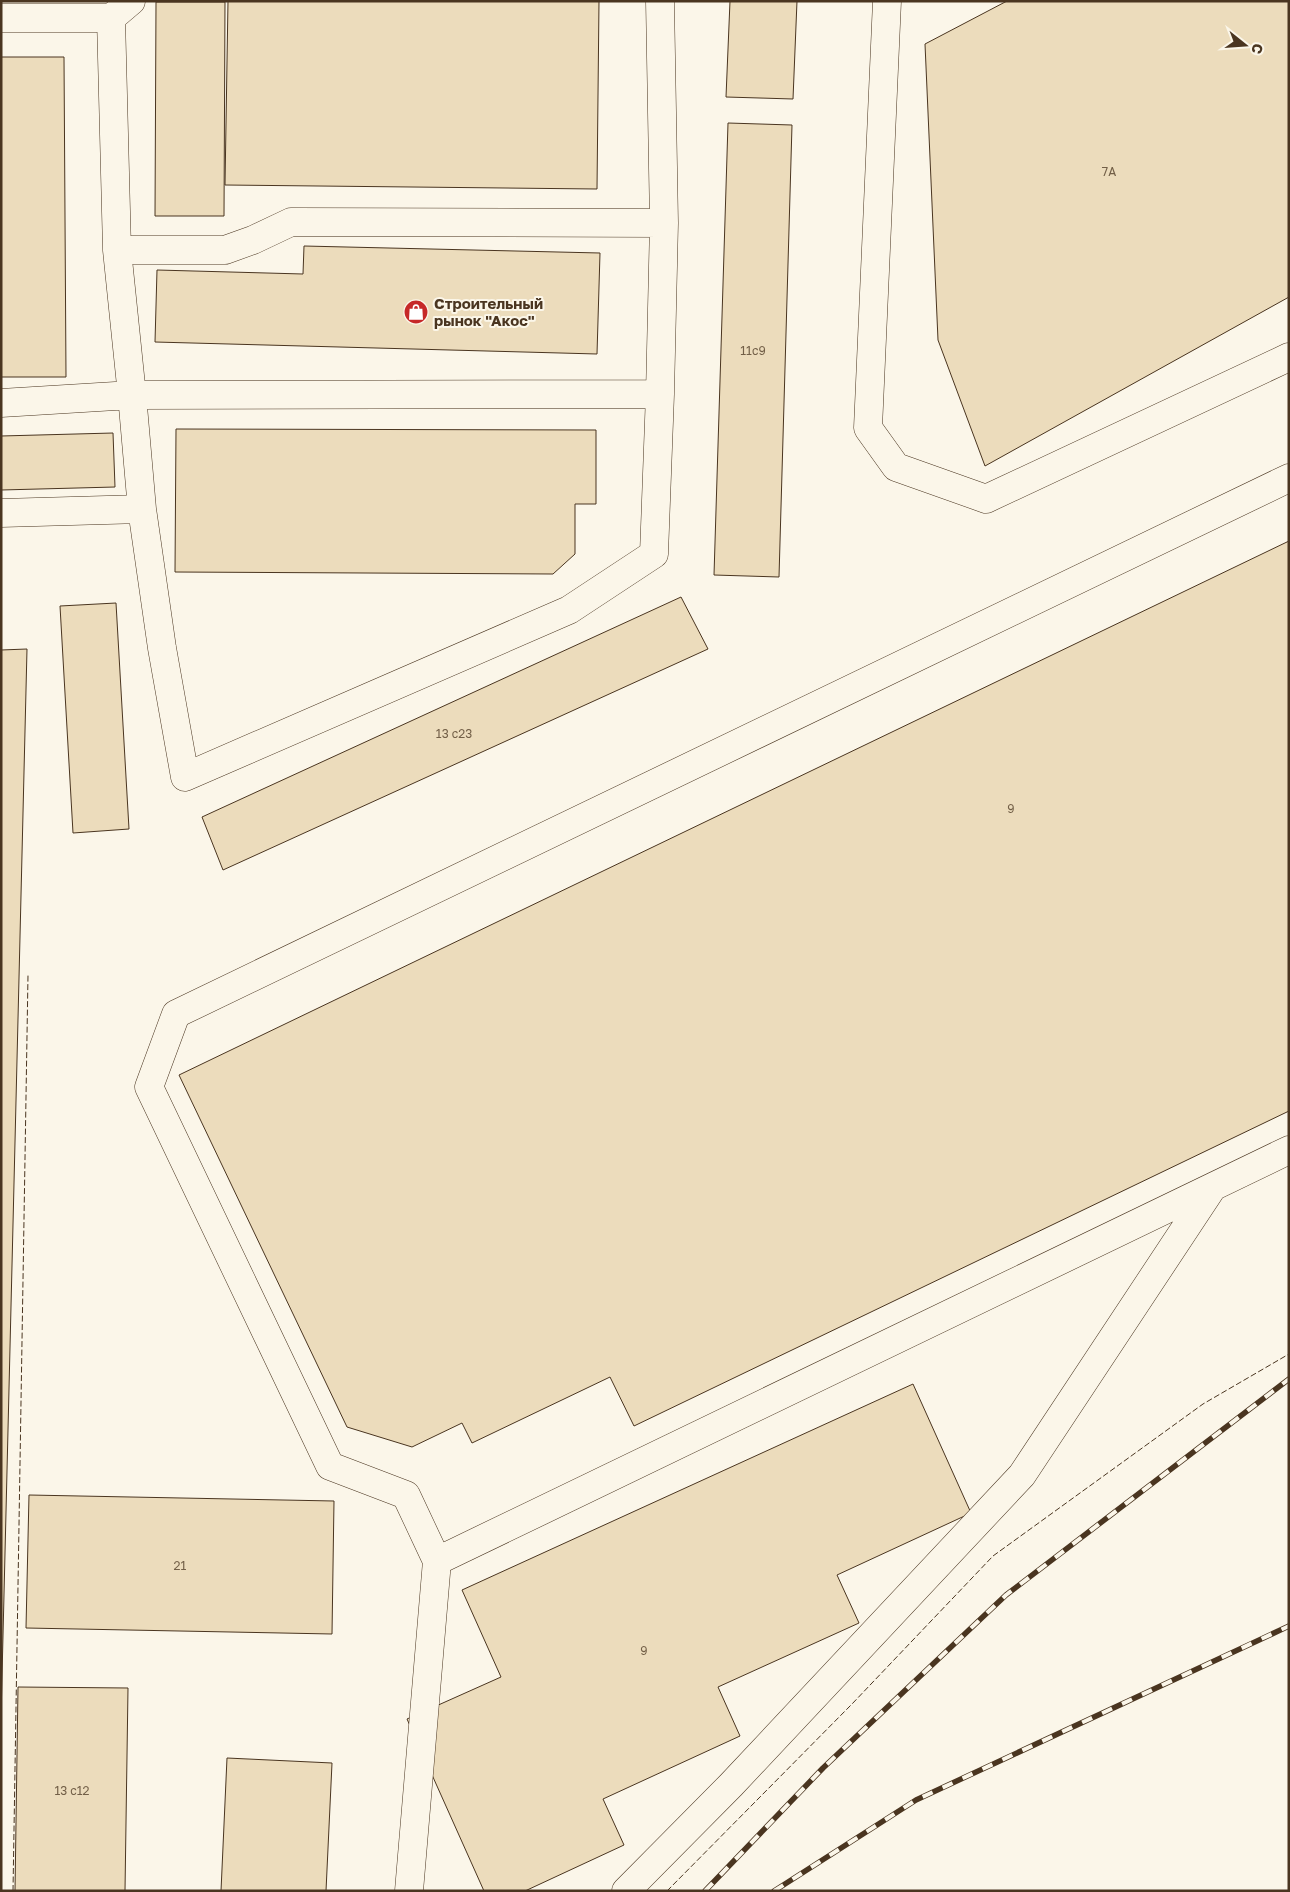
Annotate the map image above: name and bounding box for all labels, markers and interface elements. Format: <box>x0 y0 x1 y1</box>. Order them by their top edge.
north arrow <box>1220 20 1270 70</box>
text: С <box>1248 42 1267 56</box>
house number: 7А <box>1102 164 1116 179</box>
place label: Строительный рынок "Акос" <box>434 294 543 329</box>
shop icon: Строительный рынок "Акос" <box>403 299 429 325</box>
house number: 11с9 <box>740 343 766 358</box>
house number: 13 с23 <box>436 726 472 741</box>
house number: 9 <box>1007 801 1015 816</box>
house number: 21 <box>174 1558 187 1573</box>
house number: 9 <box>640 1643 648 1658</box>
house number: 13 с12 <box>54 1783 90 1798</box>

